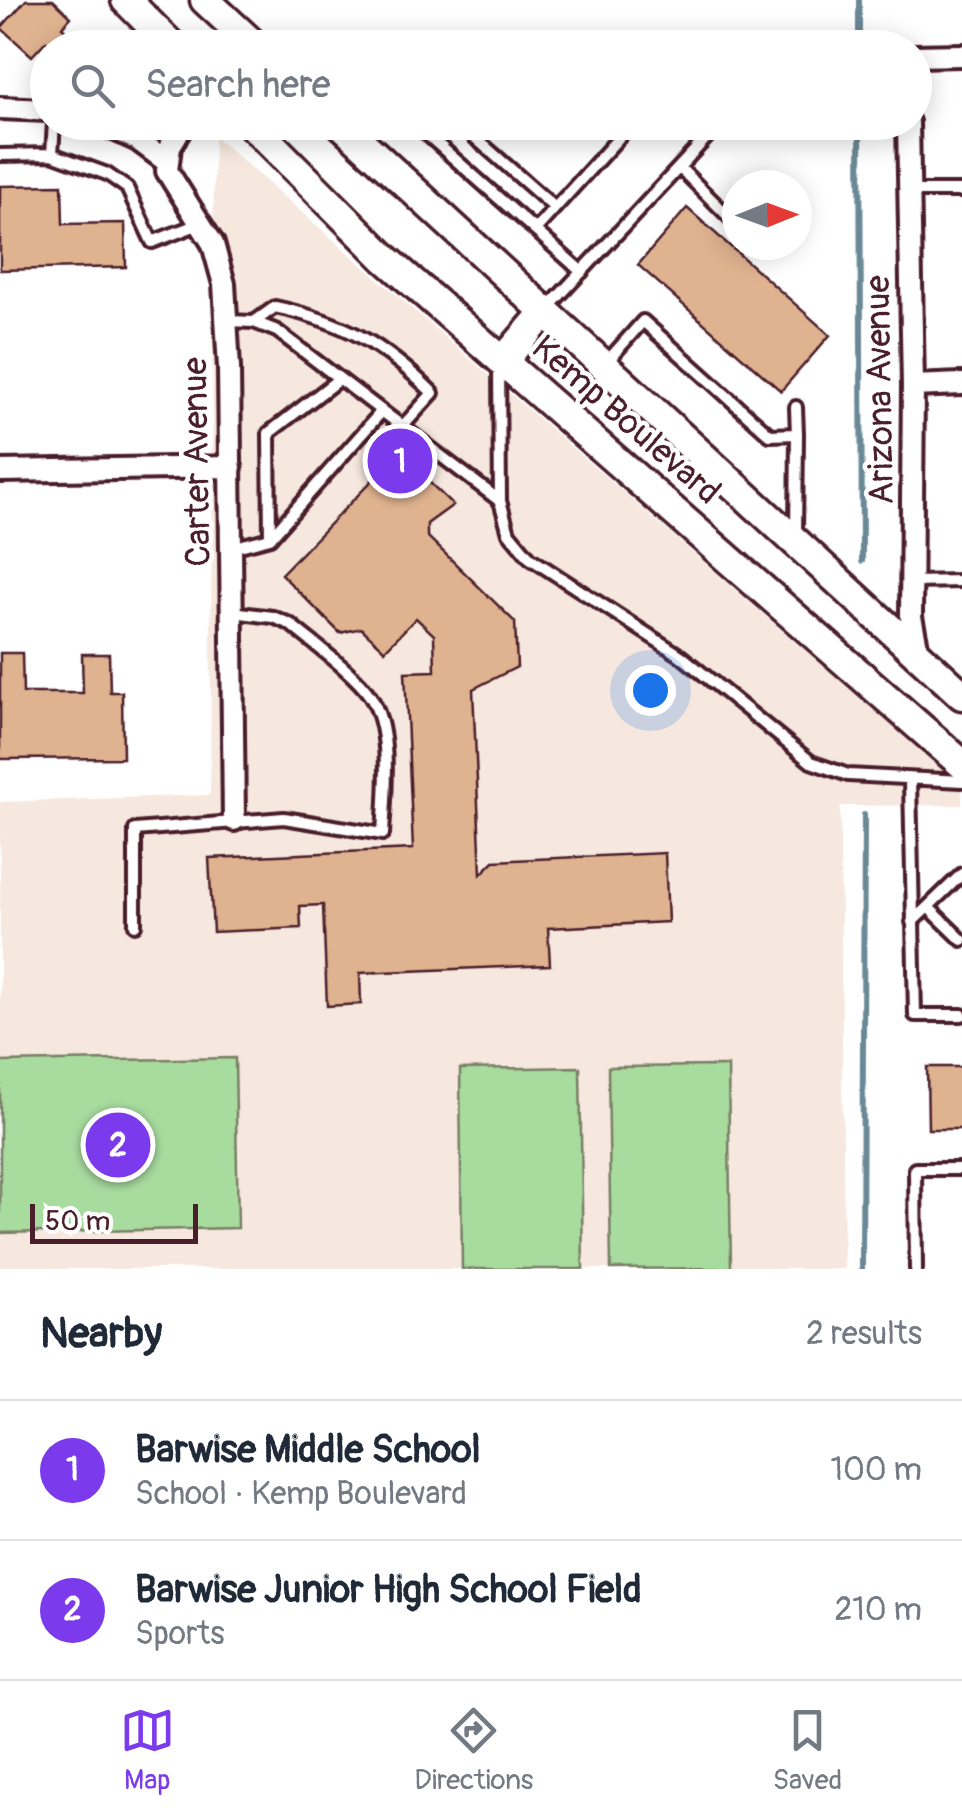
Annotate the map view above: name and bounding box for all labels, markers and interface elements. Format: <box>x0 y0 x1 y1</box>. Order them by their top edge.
search box <box>30 30 932 140</box>
icon: search <box>65 58 120 113</box>
text: Search here <box>145 61 331 109</box>
north arrow <box>722 170 812 260</box>
street label: Arizona Avenue <box>856 275 904 505</box>
street label: Kemp Boulevard <box>523 326 729 514</box>
street label: Carter Avenue <box>173 357 221 567</box>
pin: 1 <box>368 424 432 498</box>
your location <box>625 665 676 716</box>
pin: 2 <box>86 1108 150 1182</box>
scale bar <box>30 1199 198 1244</box>
text: 50 m <box>45 1204 110 1239</box>
text: Nearby <box>40 1308 162 1360</box>
text: 2 results <box>806 1314 922 1354</box>
text: Barwise Middle School <box>135 1426 481 1474</box>
text: 1 <box>66 1450 79 1490</box>
text: 100 m <box>830 1450 922 1490</box>
text: School · Kemp Boulevard <box>135 1474 467 1514</box>
text: Barwise Junior High School Field <box>135 1566 642 1614</box>
text: 2 <box>64 1590 81 1630</box>
text: 210 m <box>834 1590 922 1630</box>
text: Sports <box>135 1614 225 1654</box>
tab: Map <box>120 1703 175 1798</box>
tab: Directions <box>414 1703 533 1798</box>
tab: Saved <box>773 1703 842 1798</box>

